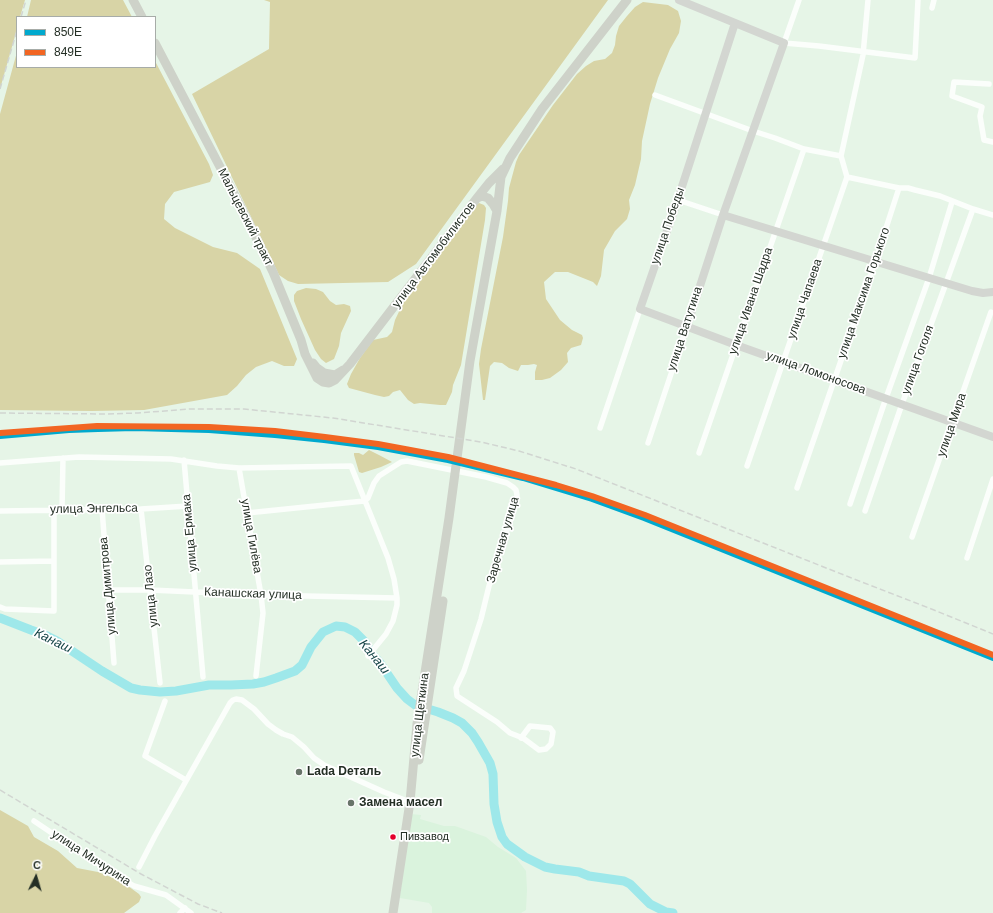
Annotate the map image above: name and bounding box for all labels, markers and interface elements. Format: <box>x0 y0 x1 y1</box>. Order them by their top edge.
legend <box>16 16 156 68</box>
text: 850Е <box>54 25 82 39</box>
text: 849Е <box>54 45 82 59</box>
street label: Мальцевский тракт <box>214 166 276 268</box>
street label: улица Победы <box>648 186 688 266</box>
street label: улица Автомобилистов <box>389 199 479 311</box>
street label: улица Максима Горького <box>835 226 893 360</box>
street label: улица Ивана Шадра <box>726 245 776 357</box>
street label: улица Чапаева <box>785 257 825 341</box>
street label: улица Ватутина <box>665 285 705 373</box>
street label: улица Гоголя <box>899 323 937 397</box>
street label: улица Ломоносова <box>764 348 868 398</box>
street label: улица Мира <box>934 391 970 459</box>
street label: улица Ермака <box>179 493 201 573</box>
street label: Заречная улица <box>484 495 522 585</box>
street label: улица Гилёва <box>237 498 265 574</box>
street label: улица Энгельса <box>50 501 138 517</box>
street label: улица Димитрова <box>97 537 119 635</box>
street label: улица Лазо <box>141 564 161 628</box>
street label: Канашская улица <box>204 585 302 603</box>
water label: Канаш <box>32 625 74 657</box>
water label: Канаш <box>355 637 393 677</box>
street label: улица Щеткина <box>408 672 432 758</box>
place label: Lada Dеталь <box>307 765 381 779</box>
marker: Lada Dеталь <box>294 767 304 777</box>
place label: Замена масел <box>359 796 442 810</box>
marker: Замена масел <box>346 798 356 808</box>
street label: улица Мичурина <box>49 827 133 889</box>
place label: Пивзавод <box>400 830 449 844</box>
marker: Пивзавод <box>388 832 398 842</box>
north arrow <box>16 857 56 897</box>
text: С <box>33 859 42 871</box>

